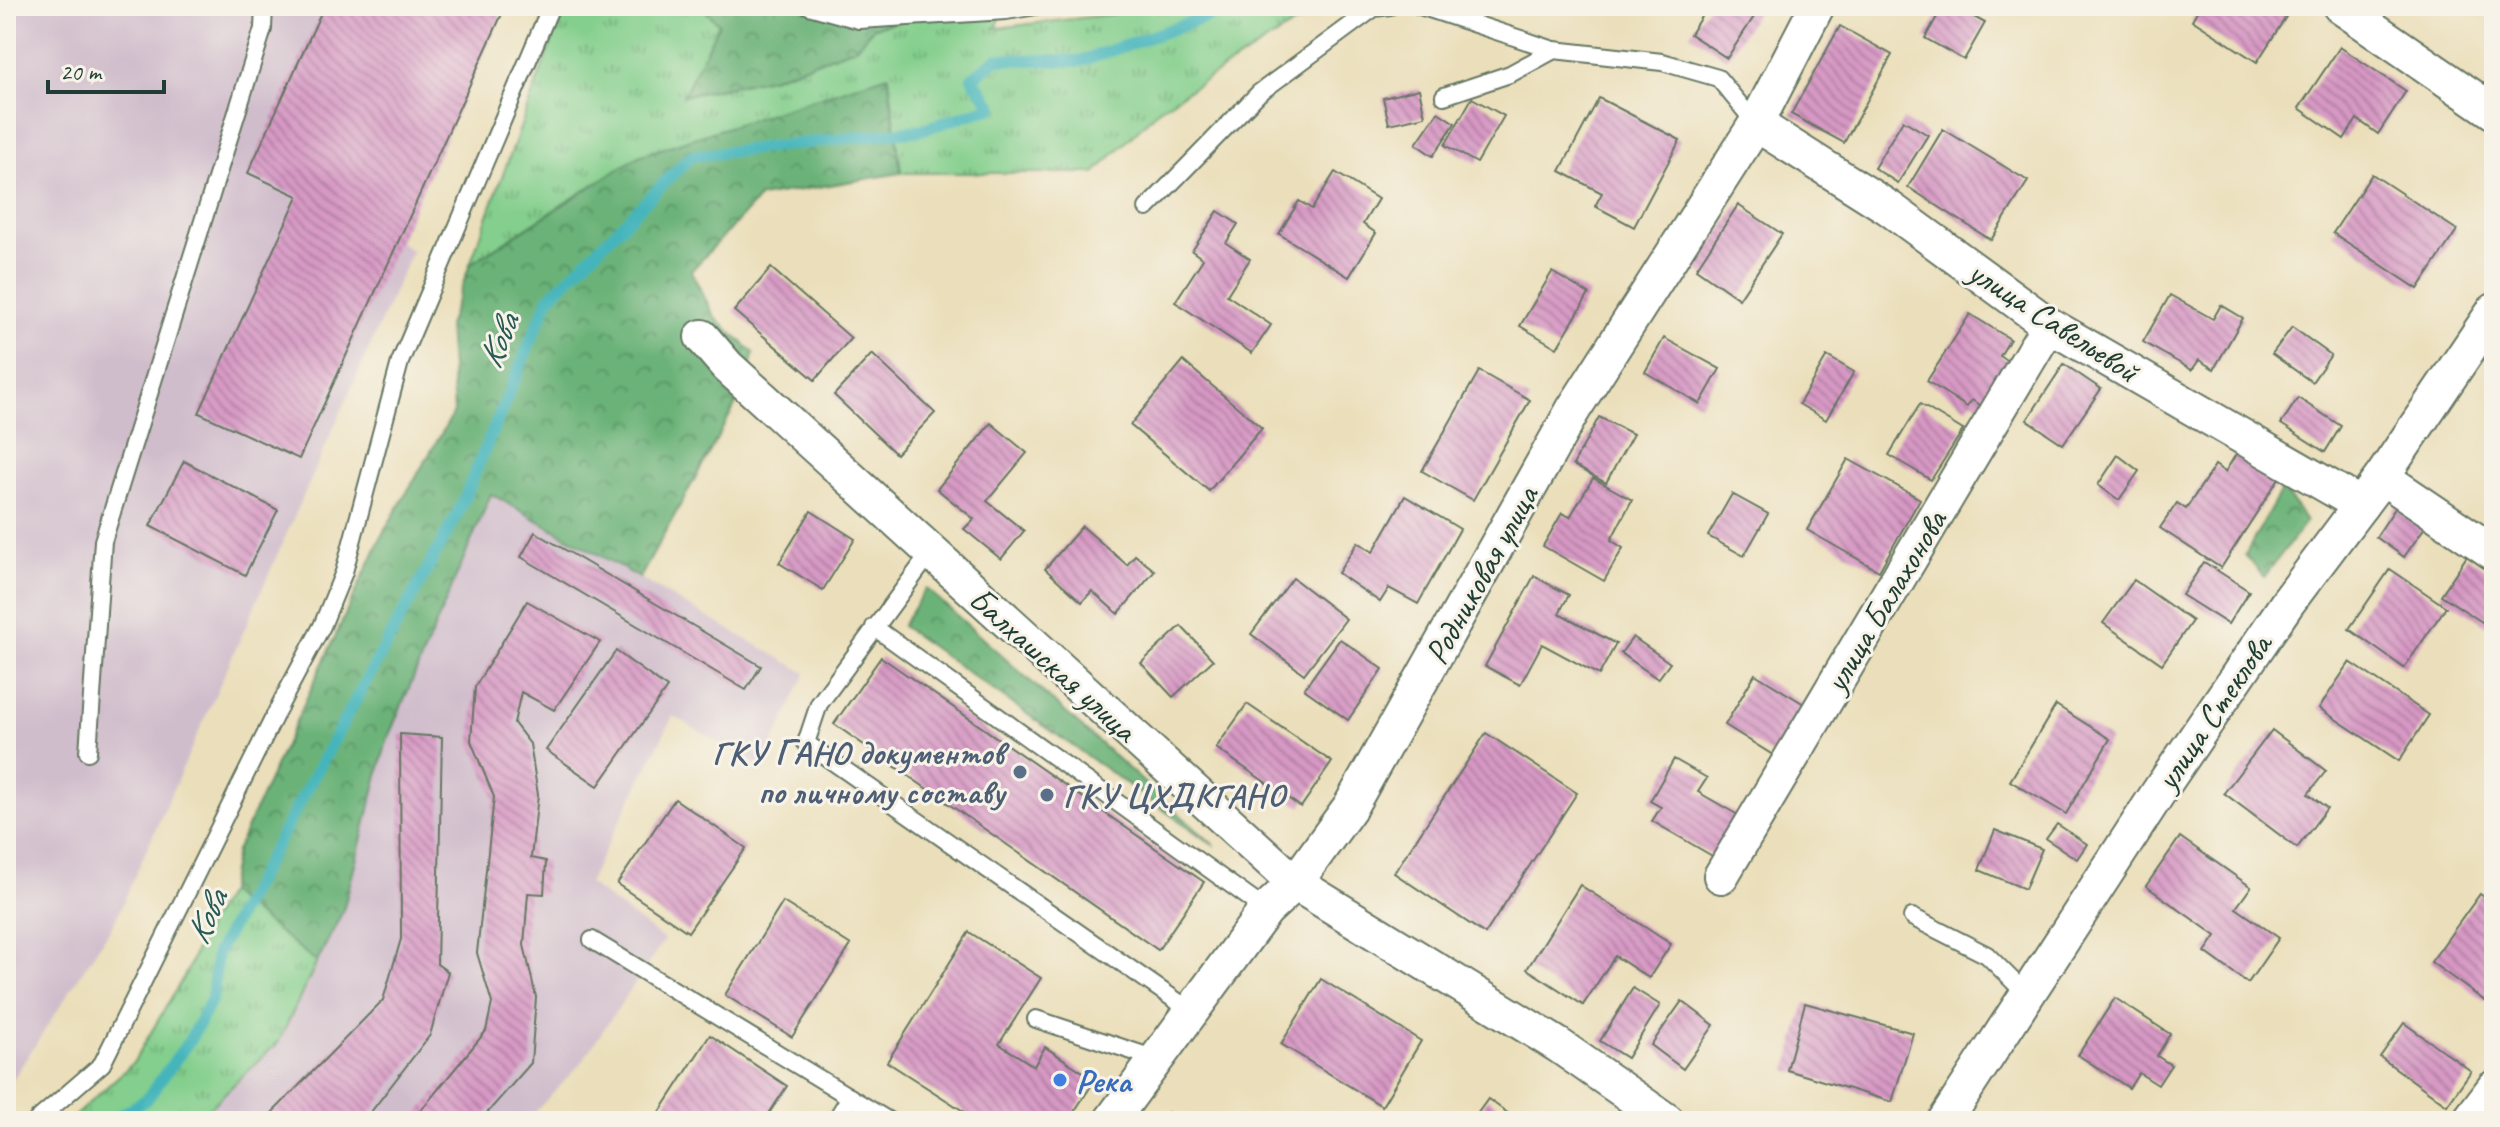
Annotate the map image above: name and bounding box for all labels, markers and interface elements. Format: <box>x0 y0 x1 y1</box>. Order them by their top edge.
scale bar <box>48 44 164 94</box>
text: 20 m <box>60 57 103 87</box>
street label: улица Савельевой <box>1959 249 2149 393</box>
water label: Кова <box>466 304 531 375</box>
street label: Родниковая улица <box>1414 476 1549 672</box>
street label: улица Балахонова <box>1813 500 1957 701</box>
street label: Балхашская улица <box>960 577 1148 752</box>
street label: улица Стеклова <box>2144 623 2282 800</box>
place label: ГКУ ГАНО документов по личному составу <box>712 731 1010 813</box>
marker: ГКУ ГАНО документов по личному составу <box>1011 763 1029 781</box>
place label: ГКУ ЦХДКГАНО <box>1063 774 1288 817</box>
marker: ГКУ ЦХДКГАНО <box>1038 786 1056 804</box>
water label: Кова <box>174 880 240 951</box>
place label: Река <box>1076 1059 1133 1102</box>
marker: Река <box>1051 1071 1069 1089</box>

